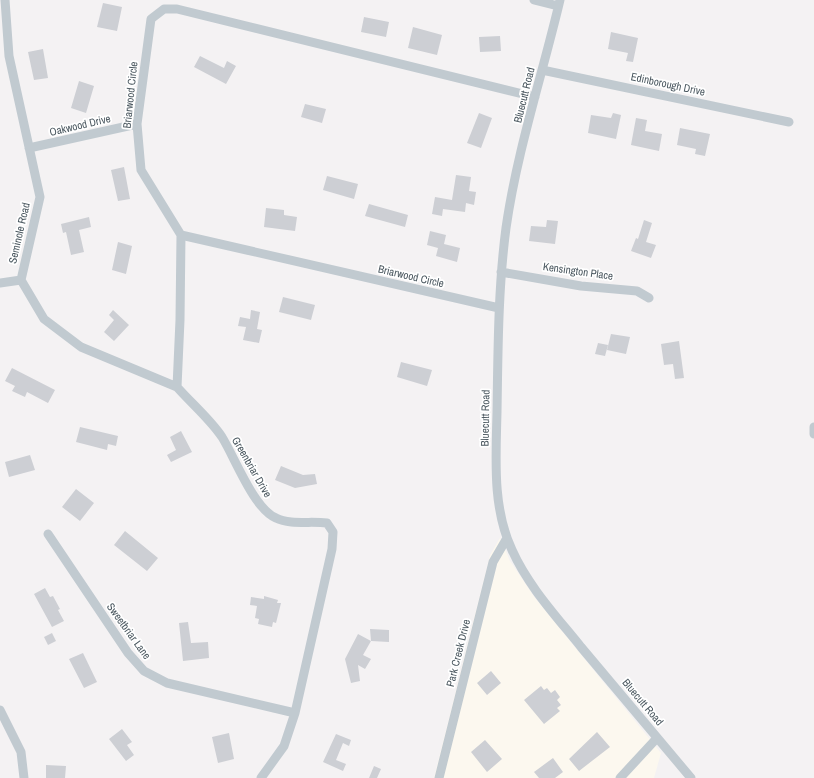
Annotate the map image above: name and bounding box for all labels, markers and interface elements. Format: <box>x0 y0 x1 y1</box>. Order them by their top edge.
street label: Briarwood Circle <box>120 61 140 129</box>
street label: Bluecutt Road <box>510 66 538 124</box>
street label: Edinborough Drive <box>630 69 706 99</box>
street label: Oakwood Drive <box>48 111 112 139</box>
street label: Seminole Road <box>5 201 33 265</box>
street label: Kensington Place <box>542 259 614 283</box>
street label: Briarwood Circle <box>377 262 445 290</box>
street label: Bluecutt Road <box>478 390 492 446</box>
street label: Greenbriar Drive <box>229 434 275 500</box>
street label: Sweetbriar Lane <box>104 600 154 662</box>
street label: Park Creek Drive <box>443 618 473 688</box>
street label: Bluecutt Road <box>619 676 667 728</box>

